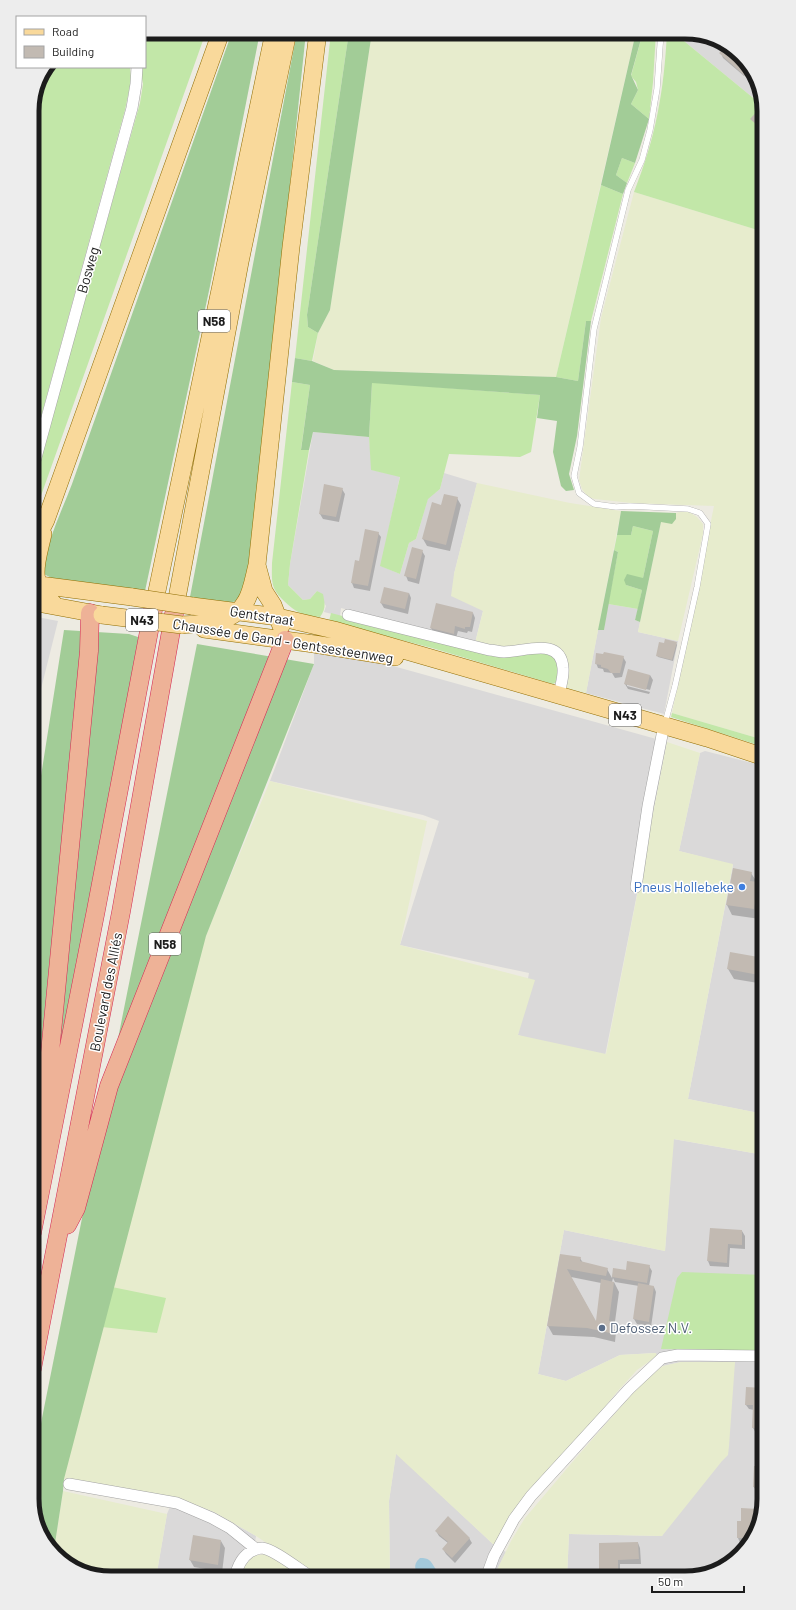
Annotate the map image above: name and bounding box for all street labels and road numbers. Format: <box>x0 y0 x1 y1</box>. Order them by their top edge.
street label: Bosweg <box>73 245 102 295</box>
road number: N58 <box>198 310 230 332</box>
street label: Gentstraat <box>229 602 295 629</box>
road number: N43 <box>126 609 158 631</box>
street label: Chaussée de Gand - Gentsesteenweg <box>172 615 395 666</box>
road number: N43 <box>609 704 641 726</box>
street label: Boulevard des Alliés <box>86 931 125 1053</box>
road number: N58 <box>149 933 181 955</box>

